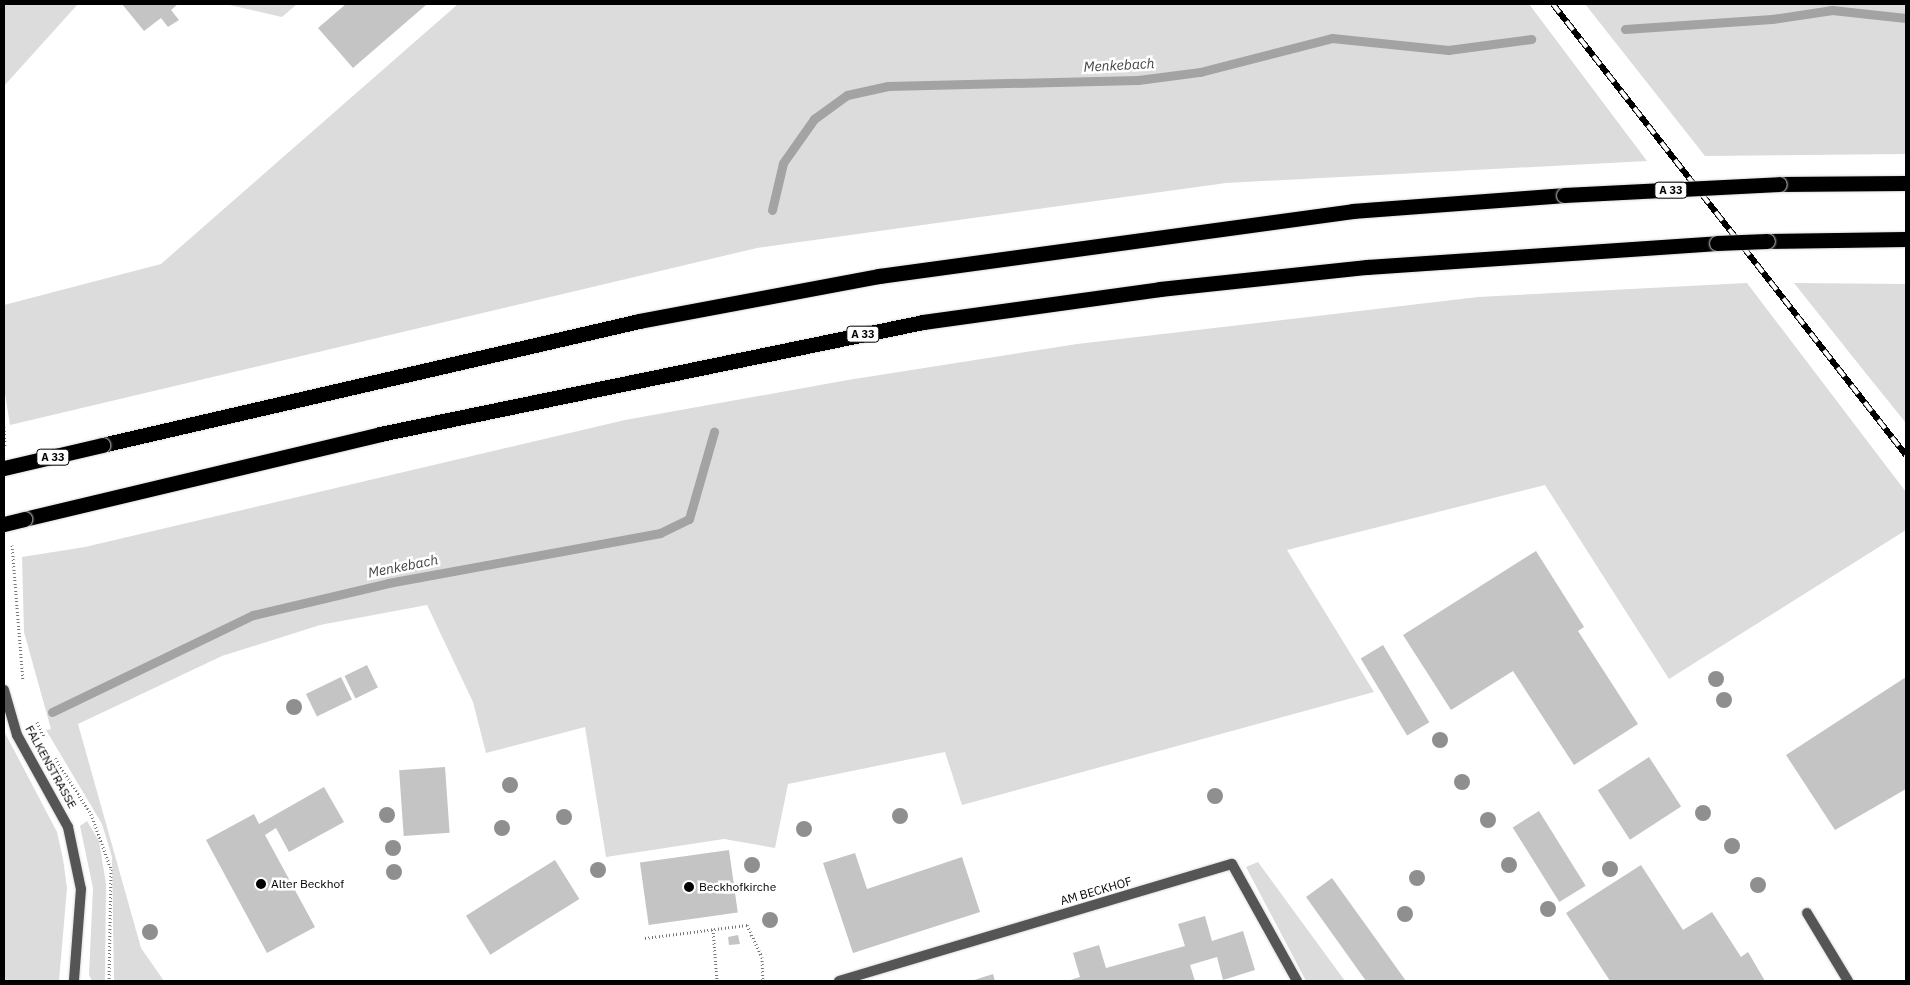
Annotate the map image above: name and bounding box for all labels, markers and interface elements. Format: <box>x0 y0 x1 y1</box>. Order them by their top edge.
water label: Menkebach <box>1083 55 1155 75</box>
road number: A 33 <box>1654 182 1688 198</box>
road number: A 33 <box>846 326 880 342</box>
road number: A 33 <box>36 448 70 466</box>
water label: Menkebach <box>367 551 439 581</box>
street label: FALKENSTRASSE <box>22 723 80 811</box>
street label: AM BECKHOF <box>1059 874 1133 908</box>
place label: Alter Beckhof <box>271 877 344 891</box>
marker: Alter Beckhof <box>255 878 267 890</box>
place label: Beckhofkirche <box>699 880 776 894</box>
marker: Beckhofkirche <box>683 881 695 893</box>

